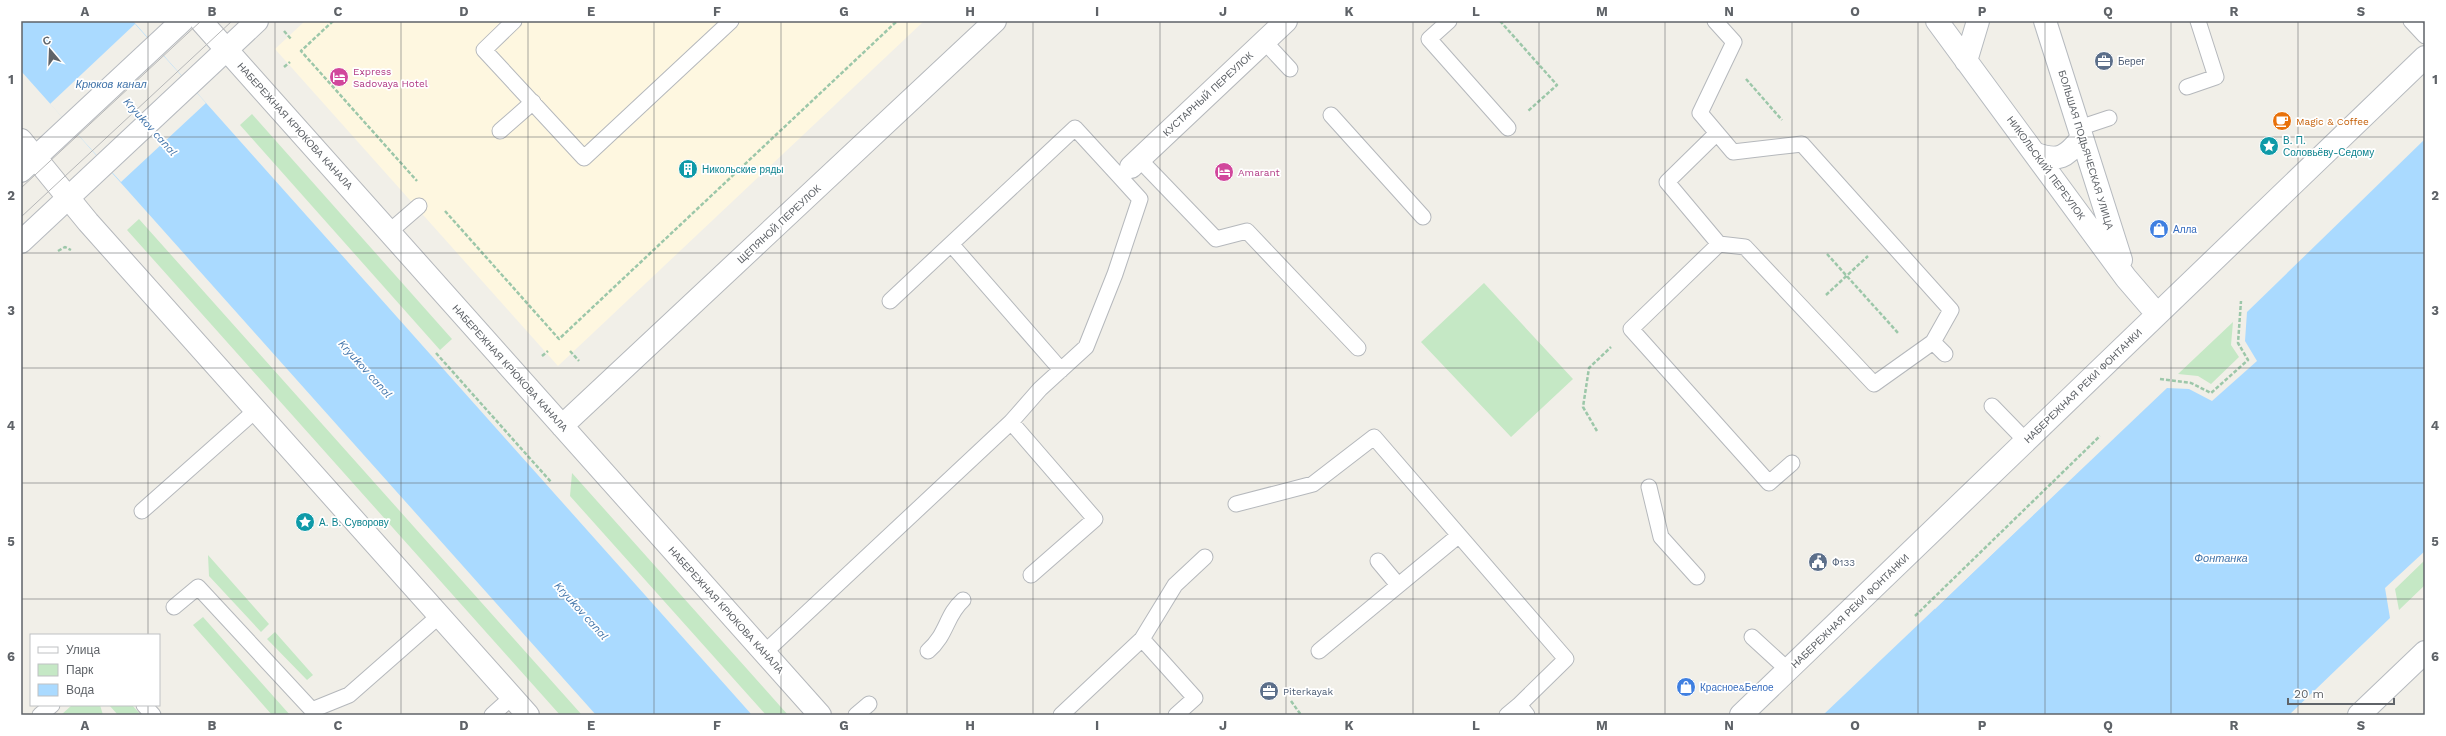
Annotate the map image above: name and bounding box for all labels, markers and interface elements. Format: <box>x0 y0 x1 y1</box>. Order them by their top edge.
text: A <box>81 4 90 19</box>
text: B <box>208 4 217 19</box>
text: C <box>334 4 343 19</box>
text: D <box>459 4 469 19</box>
text: E <box>587 4 595 19</box>
text: F <box>713 4 721 19</box>
text: G <box>839 4 849 19</box>
text: H <box>965 4 975 19</box>
text: I <box>1095 4 1099 19</box>
text: J <box>1219 4 1227 19</box>
text: K <box>1344 4 1354 19</box>
text: L <box>1472 4 1480 19</box>
text: M <box>1596 4 1608 19</box>
text: N <box>1724 4 1734 19</box>
text: O <box>1850 4 1860 19</box>
text: P <box>1978 4 1987 19</box>
text: Q <box>2103 4 2113 19</box>
text: R <box>2230 4 2239 19</box>
text: S <box>2357 4 2366 19</box>
north arrow <box>30 30 70 70</box>
text: С <box>41 34 53 48</box>
street label: КУСТАРНЫЙ ПЕРЕУЛОК <box>1160 49 1255 138</box>
office icon: Берег <box>2093 50 2115 72</box>
place label: Берег <box>2118 56 2145 67</box>
street label: НАБЕРЕЖНАЯ КРЮКОВА КАНАЛА <box>235 60 355 192</box>
hotel icon: Express Sadovaya Hotel <box>328 66 350 88</box>
place label: Express Sadovaya Hotel <box>353 66 428 89</box>
street label: БОЛЬШАЯ ПОДЬЯЧЕСКАЯ УЛИЦА <box>2056 69 2116 231</box>
text: 1 <box>8 72 14 87</box>
text: 1 <box>2432 72 2438 87</box>
water label: Крюков канал <box>75 78 147 91</box>
water label: Kryukov canal <box>121 95 180 159</box>
cafe icon: Magic & Coffee <box>2271 110 2293 132</box>
street label: НИКОЛЬСКИЙ ПЕРЕУЛОК <box>2005 114 2088 222</box>
place label: Magic & Coffee <box>2296 116 2369 127</box>
place icon: В. П. Соловьёву-Седому <box>2258 135 2280 157</box>
place label: В. П. Соловьёву-Седому <box>2283 135 2374 158</box>
building icon: Никольские ряды <box>677 158 699 180</box>
hotel icon: Amarant <box>1213 161 1235 183</box>
place label: Никольские ряды <box>702 164 784 175</box>
place label: Amarant <box>1238 167 1281 178</box>
street label: ЩЕПЯНОЙ ПЕРЕУЛОК <box>735 182 823 265</box>
text: 2 <box>7 188 15 203</box>
text: 2 <box>2431 188 2439 203</box>
shop icon: Алла <box>2148 218 2170 240</box>
place label: Алла <box>2173 224 2197 235</box>
street label: НАБЕРЕЖНАЯ КРЮКОВА КАНАЛА <box>450 302 570 434</box>
text: 3 <box>7 303 15 318</box>
text: 3 <box>2431 303 2439 318</box>
street label: НАБЕРЕЖНАЯ РЕКИ ФОНТАНКИ <box>2022 327 2144 445</box>
water label: Kryukov canal <box>336 337 395 401</box>
text: 4 <box>7 418 16 433</box>
text: 4 <box>2431 418 2440 433</box>
place icon: А. В. Суворову <box>294 511 316 533</box>
place label: А. В. Суворову <box>319 517 389 528</box>
text: 5 <box>7 534 15 549</box>
text: 5 <box>2431 534 2439 549</box>
street label: НАБЕРЕЖНАЯ КРЮКОВА КАНАЛА <box>666 544 786 676</box>
public building icon: Ф133 <box>1807 551 1829 573</box>
street label: НАБЕРЕЖНАЯ РЕКИ ФОНТАНКИ <box>1789 552 1911 670</box>
water label: Фонтанка <box>2194 552 2248 565</box>
place label: Ф133 <box>1832 557 1855 568</box>
water label: Kryukov canal <box>552 579 611 643</box>
legend <box>30 634 160 706</box>
text: Улица <box>66 643 100 657</box>
text: 6 <box>7 649 15 664</box>
text: 6 <box>2431 649 2439 664</box>
text: Парк <box>66 663 94 677</box>
shop icon: Красное&Белое <box>1675 676 1697 698</box>
office icon: Piterkayak <box>1258 680 1280 702</box>
scale bar <box>2288 680 2394 706</box>
place label: Красное&Белое <box>1700 682 1774 693</box>
text: Вода <box>66 683 94 697</box>
place label: Piterkayak <box>1283 686 1333 697</box>
text: 20 m <box>2294 687 2324 701</box>
text: A <box>81 718 90 733</box>
text: B <box>208 718 217 733</box>
text: C <box>334 718 343 733</box>
text: D <box>459 718 469 733</box>
text: E <box>587 718 595 733</box>
text: F <box>713 718 721 733</box>
text: G <box>839 718 849 733</box>
text: H <box>965 718 975 733</box>
text: I <box>1095 718 1099 733</box>
text: J <box>1219 718 1227 733</box>
text: K <box>1344 718 1354 733</box>
text: L <box>1472 718 1480 733</box>
text: M <box>1596 718 1608 733</box>
text: N <box>1724 718 1734 733</box>
text: O <box>1850 718 1860 733</box>
text: P <box>1978 718 1987 733</box>
text: Q <box>2103 718 2113 733</box>
text: R <box>2230 718 2239 733</box>
text: S <box>2357 718 2366 733</box>

